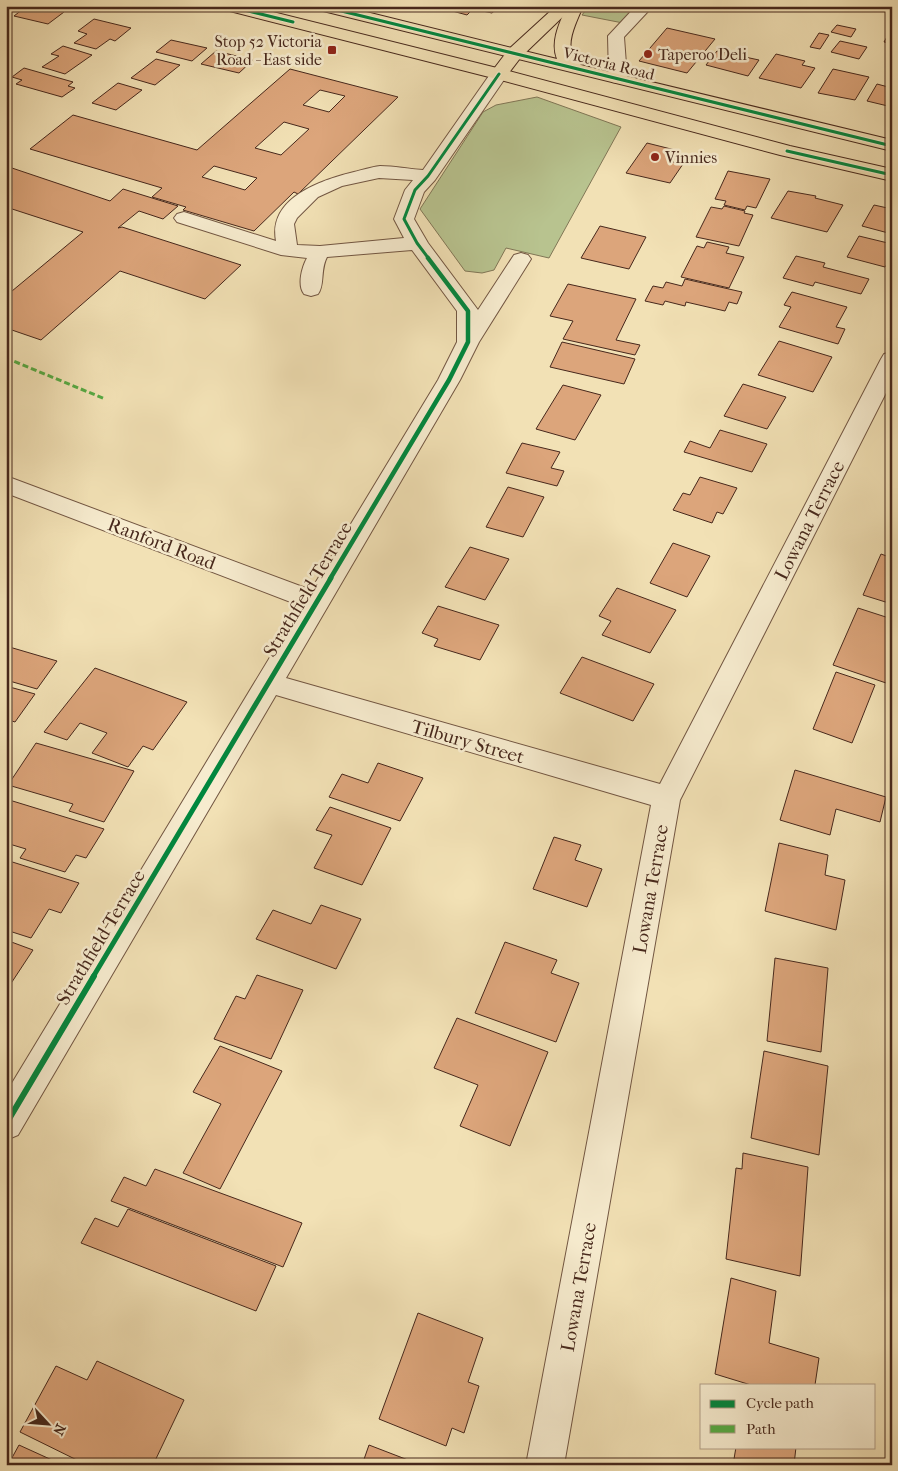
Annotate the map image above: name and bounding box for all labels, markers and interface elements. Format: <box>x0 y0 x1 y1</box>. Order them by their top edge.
place label: Stop 52 Victoria Road - East side <box>215 32 323 69</box>
street label: Victoria Road <box>560 43 657 84</box>
marker: Stop 52 Victoria Road - East side <box>326 44 338 56</box>
place label: Taperoo Deli <box>658 45 747 64</box>
marker: Taperoo Deli <box>642 48 654 60</box>
place label: Vinnies <box>664 148 717 167</box>
marker: Vinnies <box>649 151 661 163</box>
street label: Lowana Terrace <box>770 457 849 584</box>
street label: Ranford Road <box>105 513 219 575</box>
street label: Strathfield Terrace <box>259 518 357 661</box>
street label: Tilbury Street <box>409 715 527 769</box>
street label: Lowana Terrace <box>629 823 673 955</box>
street label: Strathfield Terrace <box>52 866 150 1009</box>
street label: Lowana Terrace <box>557 1221 601 1353</box>
legend <box>700 1384 876 1448</box>
text: Cycle path <box>746 1394 814 1412</box>
north arrow <box>22 1398 72 1448</box>
text: Path <box>746 1420 776 1438</box>
text: N <box>49 1421 69 1438</box>

